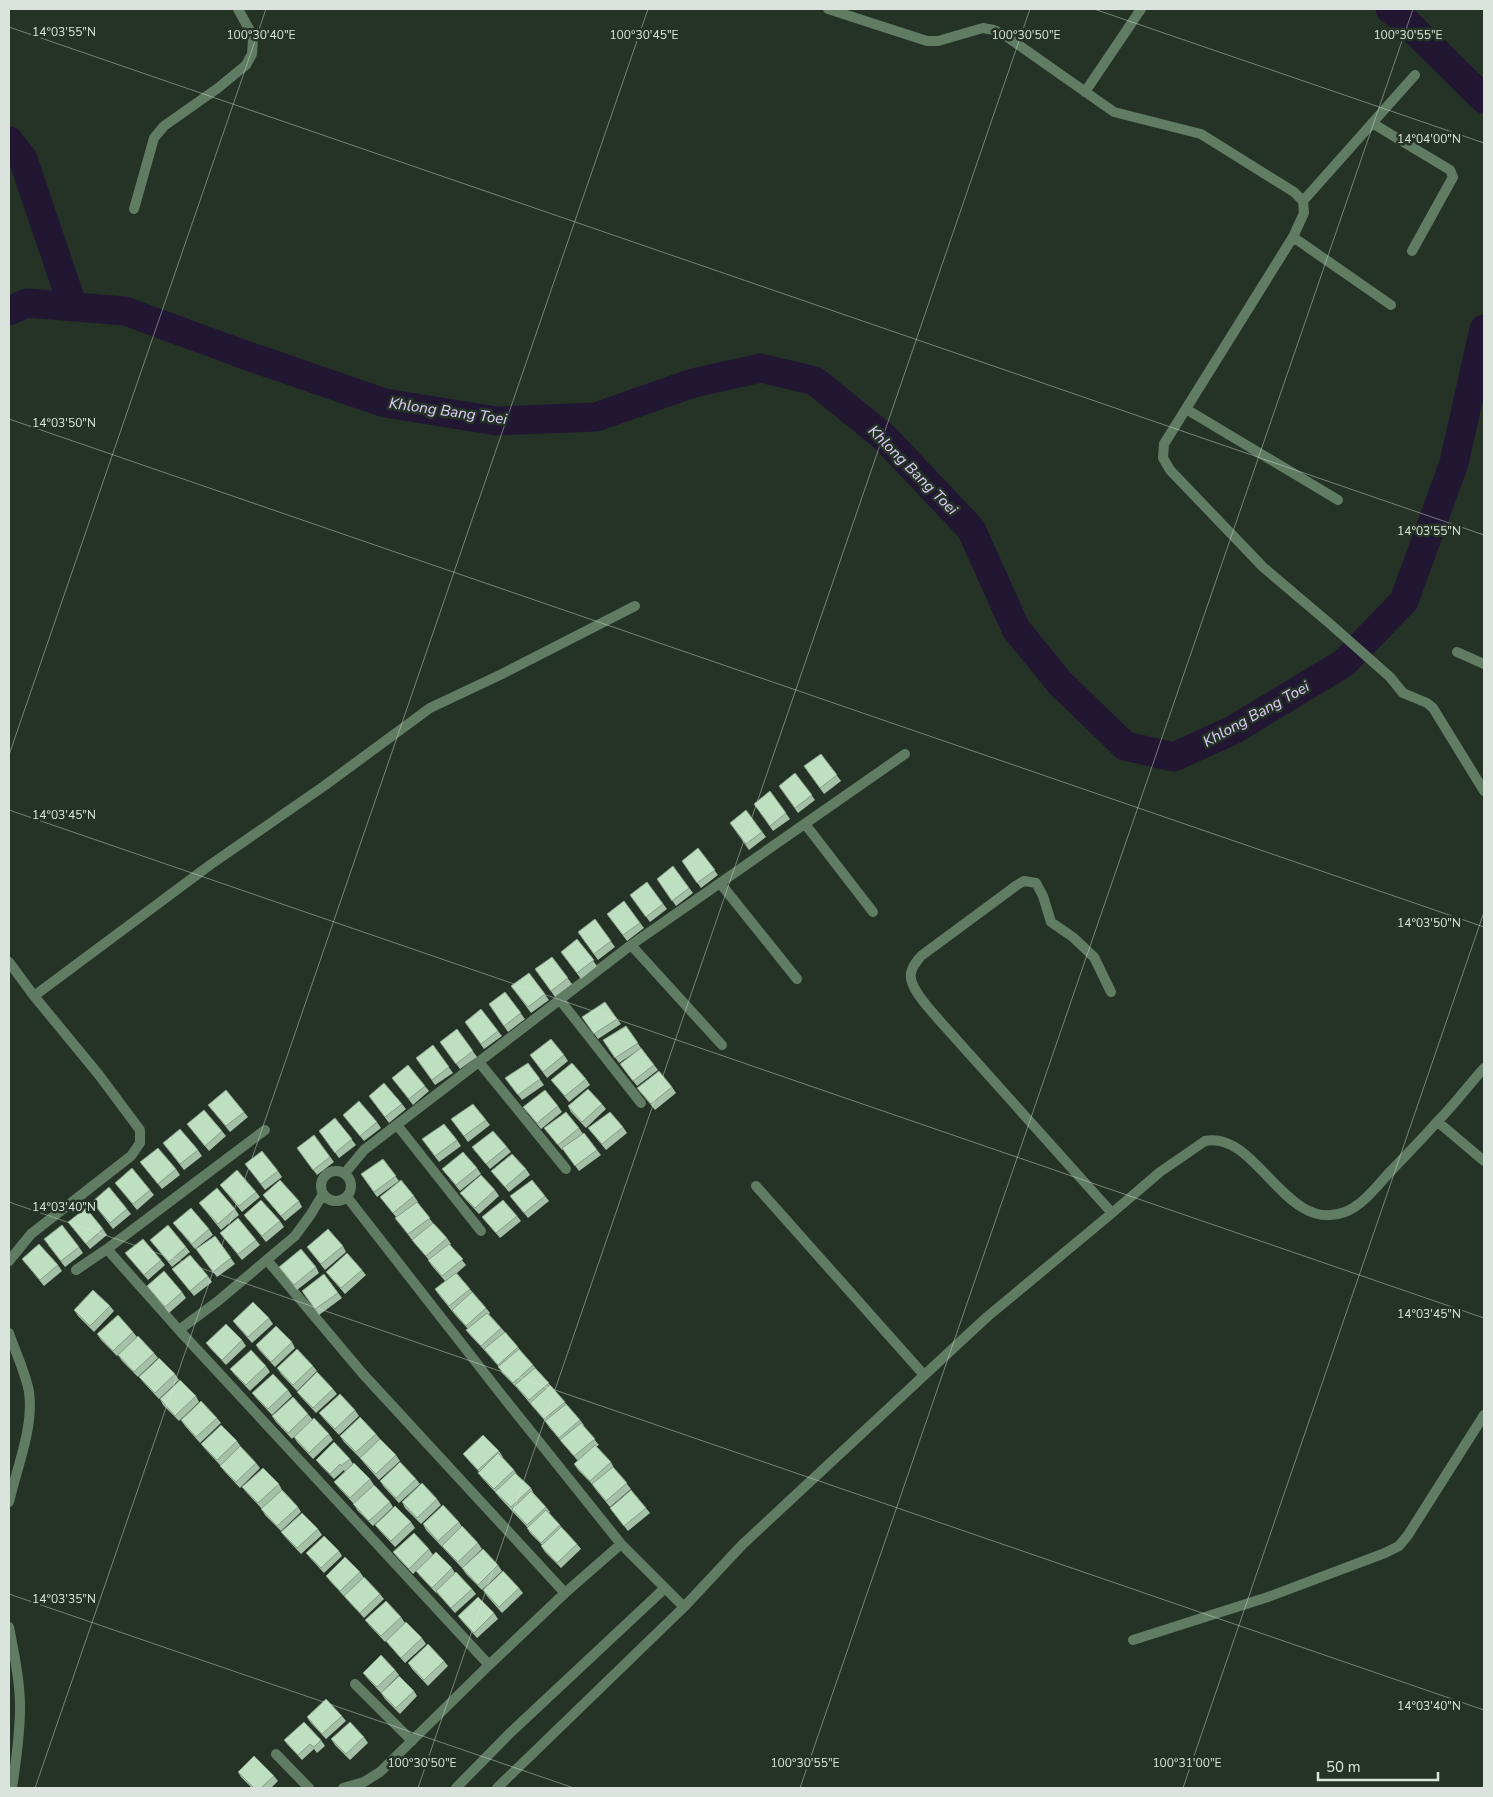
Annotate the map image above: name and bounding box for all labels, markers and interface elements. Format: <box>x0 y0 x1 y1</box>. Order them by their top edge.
text: 14°03'55"N <box>32 24 96 40</box>
text: 100°30'40"E <box>226 27 296 43</box>
text: 100°30'45"E <box>609 27 679 43</box>
text: 100°30'50"E <box>991 27 1061 43</box>
text: 100°30'55"E <box>1373 27 1443 43</box>
text: 14°04'00"N <box>1397 131 1461 147</box>
water label: Khlong Bang Toei <box>388 393 509 429</box>
text: 14°03'50"N <box>32 415 96 431</box>
water label: Khlong Bang Toei <box>864 421 962 519</box>
text: 14°03'55"N <box>1397 523 1461 539</box>
water label: Khlong Bang Toei <box>1199 676 1313 752</box>
text: 14°03'45"N <box>32 807 96 823</box>
text: 14°03'50"N <box>1397 915 1461 931</box>
text: 14°03'40"N <box>32 1199 96 1215</box>
text: 14°03'45"N <box>1397 1306 1461 1322</box>
text: 14°03'35"N <box>32 1591 96 1607</box>
text: 14°03'40"N <box>1397 1698 1461 1714</box>
scale bar <box>1318 1750 1438 1782</box>
text: 100°30'50"E <box>387 1755 457 1771</box>
text: 100°30'55"E <box>770 1755 840 1771</box>
text: 100°31'00"E <box>1152 1755 1222 1771</box>
text: 50 m <box>1326 1757 1361 1777</box>

